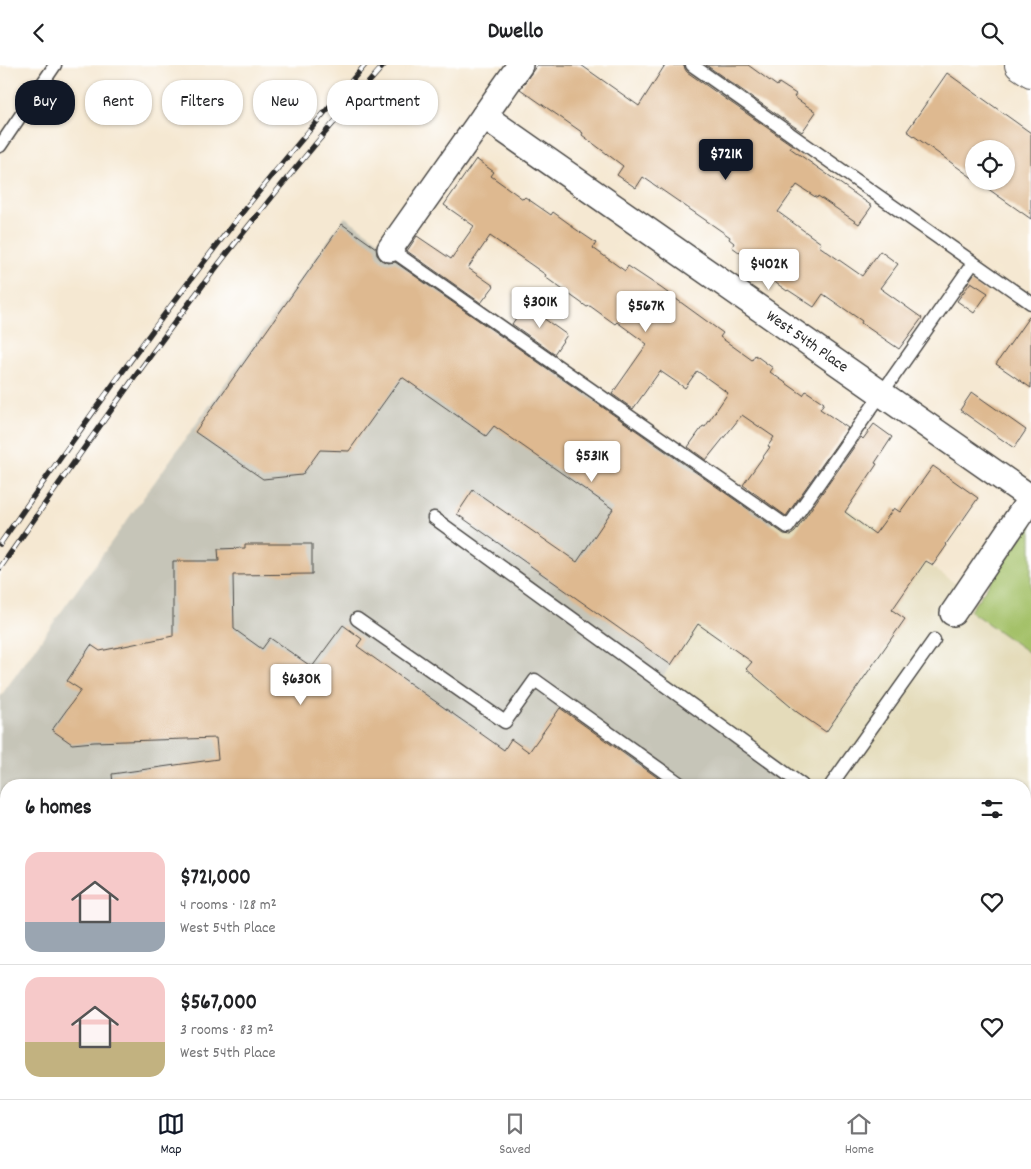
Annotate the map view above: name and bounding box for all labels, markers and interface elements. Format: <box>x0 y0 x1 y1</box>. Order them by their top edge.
text: Dwello <box>488 17 543 48</box>
icon: back <box>25 19 53 47</box>
icon: search <box>978 19 1006 47</box>
chip: Buy <box>15 80 75 125</box>
chip: Rent <box>85 80 152 125</box>
chip: Filters <box>162 80 243 125</box>
chip: New <box>253 80 317 125</box>
chip: Apartment <box>327 80 438 125</box>
pin: $721K <box>691 139 761 181</box>
map controls <box>965 140 1015 190</box>
button: locate <box>965 140 1015 190</box>
text: $721K <box>710 143 742 166</box>
pin: $402K <box>734 249 804 291</box>
text: $402K <box>750 253 788 276</box>
pin: $301K <box>505 287 575 329</box>
text: $301K <box>523 291 557 314</box>
pin: $567K <box>611 291 681 333</box>
text: $567K <box>628 295 664 318</box>
street label: West 54th Place <box>761 305 853 378</box>
pin: $531K <box>557 441 627 483</box>
text: $531K <box>575 445 609 468</box>
pin: $630K <box>266 663 336 706</box>
text: $630K <box>281 668 321 691</box>
text: 6 homes <box>25 794 92 824</box>
icon: filters <box>978 795 1006 823</box>
text: $721,000 <box>180 864 251 894</box>
icon: home <box>65 872 125 932</box>
icon: heart <box>978 888 1006 916</box>
text: 4 rooms · 128 m² <box>180 894 277 917</box>
text: West 54th Place <box>180 917 276 940</box>
text: $567,000 <box>180 989 257 1019</box>
icon: home <box>65 997 125 1057</box>
icon: heart <box>978 1013 1006 1041</box>
text: 3 rooms · 83 m² <box>180 1019 274 1042</box>
text: West 54th Place <box>180 1042 276 1065</box>
tab: Map <box>157 1110 185 1160</box>
tab: Saved <box>499 1110 531 1160</box>
tab: Home <box>845 1110 874 1160</box>

